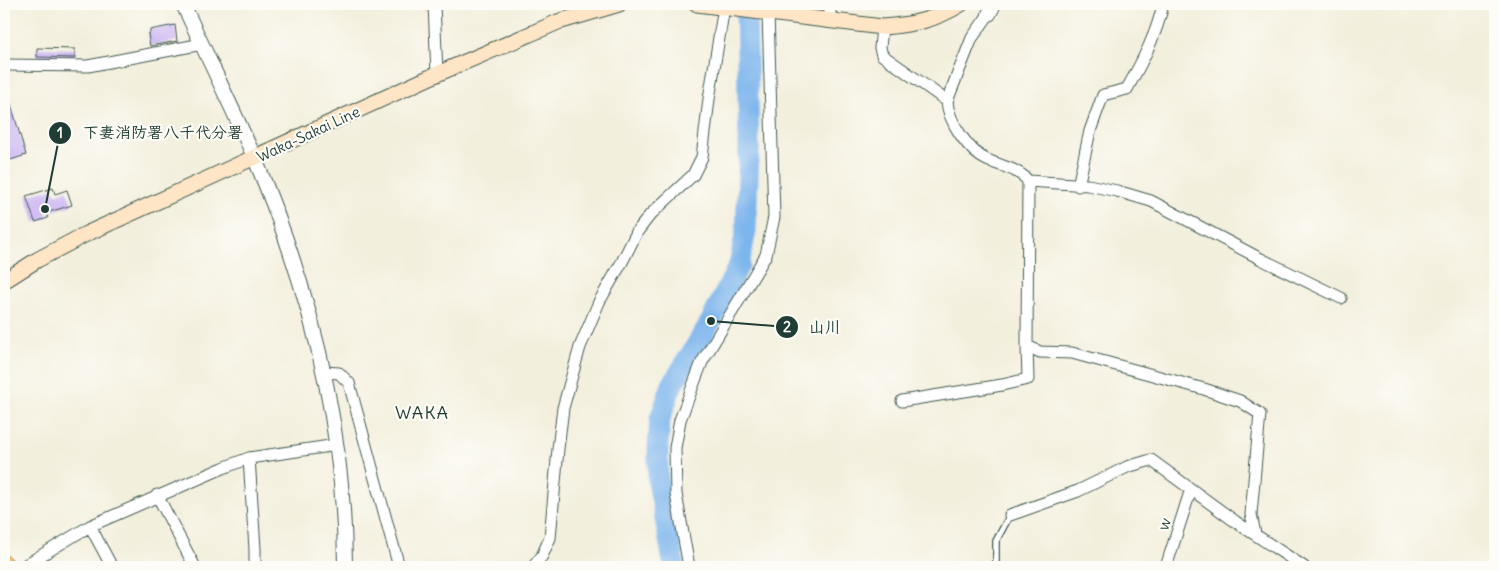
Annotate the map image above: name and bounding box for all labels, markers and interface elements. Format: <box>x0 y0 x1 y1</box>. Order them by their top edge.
street label: Waka-Sakai Line <box>253 102 363 166</box>
callout: 下妻消防署八千代分署 <box>48 117 253 148</box>
text: 下妻消防署八千代分署 <box>83 122 243 142</box>
text: 1 <box>57 123 63 142</box>
callout: 山川 <box>774 312 851 343</box>
text: 2 <box>783 317 791 336</box>
text: 山川 <box>809 317 841 337</box>
district label: WAKA <box>395 401 449 424</box>
street label: w <box>1153 515 1175 533</box>

